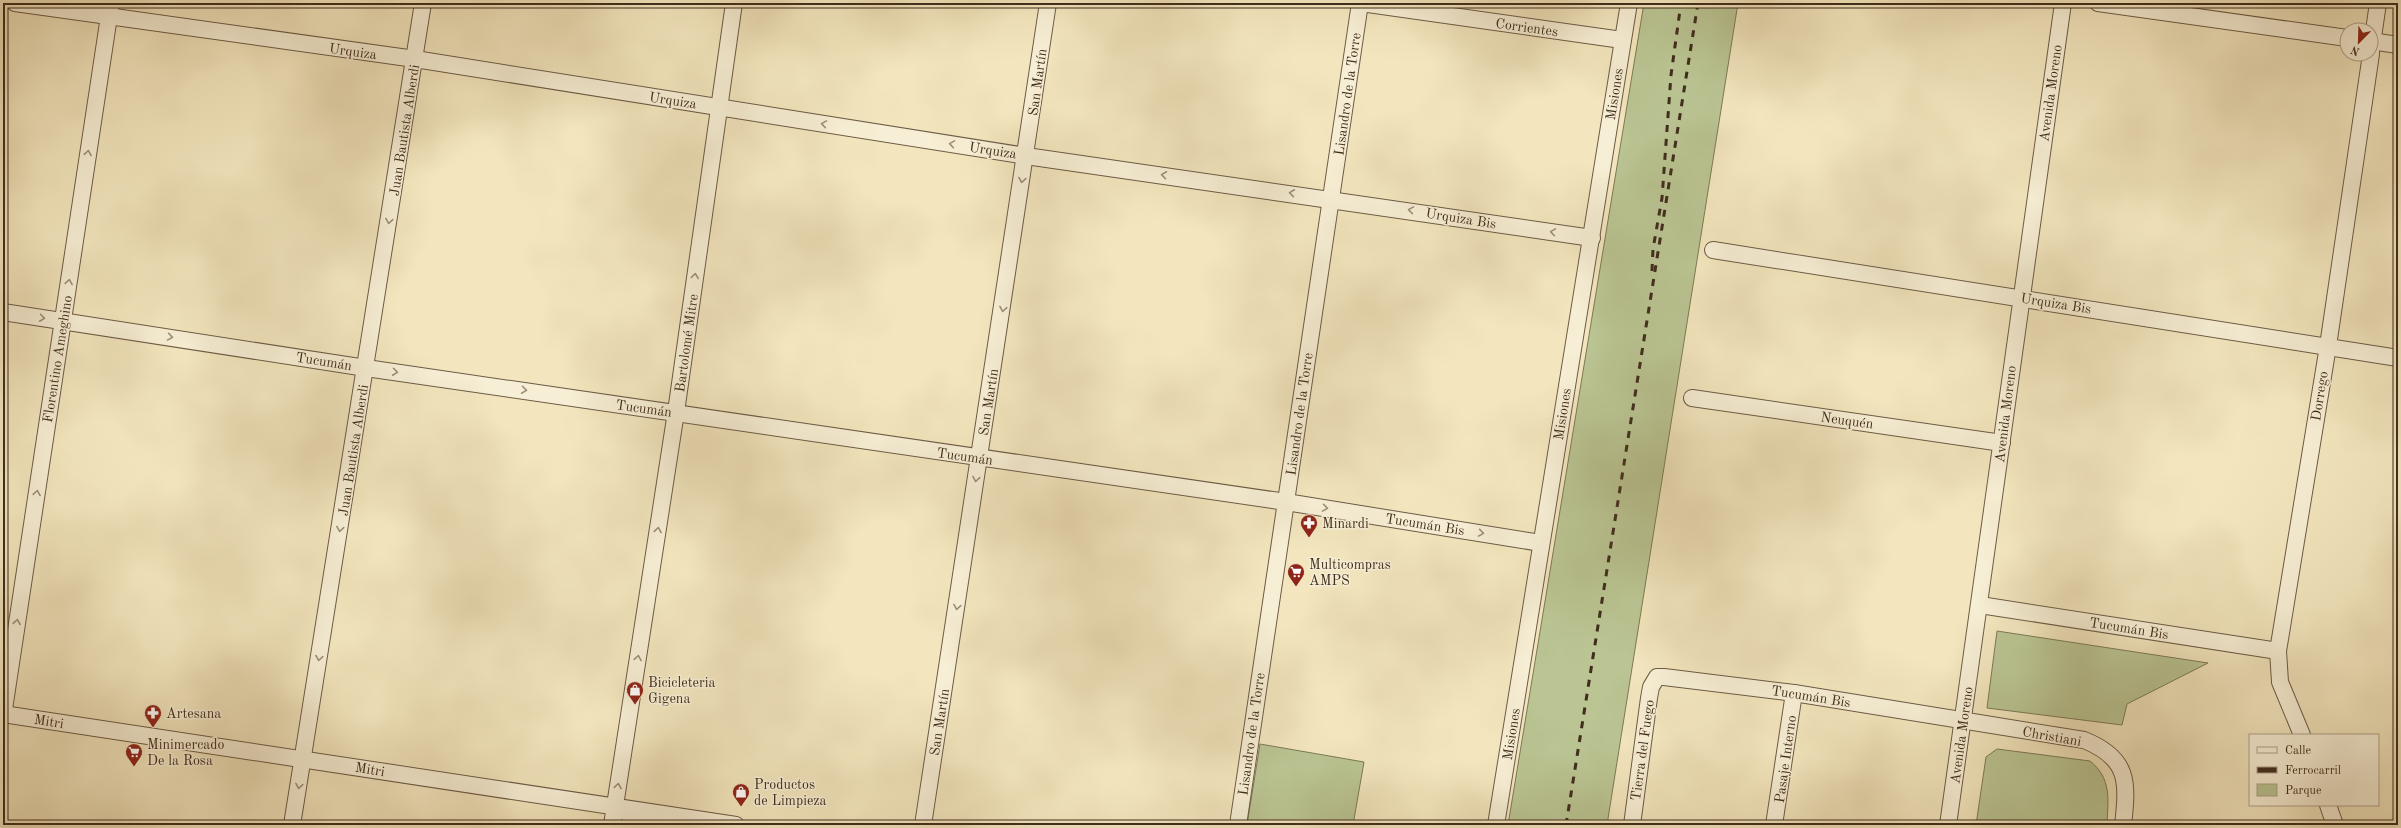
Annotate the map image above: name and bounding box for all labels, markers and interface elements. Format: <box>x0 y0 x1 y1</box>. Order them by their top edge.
street label: Corrientes <box>1495 17 1559 39</box>
north arrow <box>2339 22 2379 62</box>
street label: Lisandro de la Torre <box>1332 32 1364 156</box>
street label: Urquiza <box>328 42 378 62</box>
text: N <box>2349 43 2362 57</box>
street label: Avenida Moreno <box>2037 44 2065 143</box>
street label: San Martín <box>1026 47 1050 117</box>
street label: Juan Bautista Alberdi <box>388 63 422 197</box>
street label: Misiones <box>1604 67 1626 121</box>
street label: Urquiza <box>648 90 698 112</box>
one-way arrow <box>821 120 827 128</box>
one-way arrow <box>949 140 955 149</box>
street label: Urquiza <box>968 140 1018 162</box>
one-way arrow <box>83 150 92 156</box>
one-way arrow <box>1161 171 1167 180</box>
one-way arrow <box>1018 177 1027 183</box>
one-way arrow <box>1289 189 1296 198</box>
street label: Urquiza Bis <box>1424 206 1497 231</box>
one-way arrow <box>1408 207 1414 215</box>
one-way arrow <box>385 218 394 224</box>
one-way arrow <box>1550 228 1556 237</box>
one-way arrow <box>690 273 699 279</box>
one-way arrow <box>64 278 73 285</box>
street label: Urquiza Bis <box>2019 291 2092 316</box>
street label: Bartolomé Mitre <box>673 293 701 393</box>
street label: Florentino Ameghino <box>41 294 75 424</box>
one-way arrow <box>999 305 1008 312</box>
one-way arrow <box>39 313 45 322</box>
one-way arrow <box>167 332 173 341</box>
street label: Tucumán <box>295 351 353 373</box>
street label: Lisandro de la Torre <box>1284 352 1316 476</box>
street label: Avenida Moreno <box>1993 365 2019 464</box>
one-way arrow <box>392 367 399 376</box>
street label: San Martín <box>977 367 1001 437</box>
street label: Dorrego <box>2309 370 2331 422</box>
street label: Juan Bautista Alberdi <box>337 383 371 517</box>
one-way arrow <box>521 385 527 394</box>
street label: Misiones <box>1552 387 1574 441</box>
street label: Tucumán <box>615 398 673 420</box>
street label: Neuquén <box>1820 410 1875 432</box>
street label: Tucumán <box>936 446 994 468</box>
one-way arrow <box>973 476 981 482</box>
one-way arrow <box>32 490 41 496</box>
one-way arrow <box>1322 503 1328 512</box>
street label: Tucumán Bis <box>1384 512 1465 538</box>
pharmacy icon: Minardi <box>1299 513 1319 538</box>
place label: Minardi <box>1322 517 1369 531</box>
one-way arrow <box>336 526 345 533</box>
one-way arrow <box>653 526 662 533</box>
one-way arrow <box>1478 528 1484 537</box>
place label: Multicompras AMPS <box>1309 558 1391 588</box>
supermarket icon: Multicompras AMPS <box>1286 562 1306 587</box>
one-way arrow <box>953 604 962 610</box>
street label: Tucumán Bis <box>2088 616 2169 642</box>
one-way arrow <box>12 619 21 625</box>
one-way arrow <box>315 655 324 661</box>
one-way arrow <box>633 655 642 661</box>
street label: Lisandro de la Torre <box>1236 672 1268 796</box>
place label: Bicicleteria Gigena <box>648 676 716 706</box>
shop icon: Bicicleteria Gigena <box>625 680 645 705</box>
street label: Tucumán Bis <box>1770 684 1851 710</box>
street label: Avenida Moreno <box>1948 686 1976 785</box>
street label: San Martín <box>928 687 952 757</box>
street label: Tierra del Fuego <box>1629 699 1657 802</box>
pharmacy icon: Artesana <box>143 703 163 728</box>
place label: Artesana <box>166 707 221 721</box>
street label: Misiones <box>1501 707 1523 761</box>
street label: Mitri <box>33 713 65 731</box>
street label: Pasaje Interno <box>1773 714 1799 804</box>
street label: Christiani <box>2021 725 2083 749</box>
legend <box>2249 734 2379 806</box>
place label: Minimercado De la Rosa <box>147 738 224 768</box>
supermarket icon: Minimercado De la Rosa <box>124 742 144 767</box>
text: Calle <box>2285 745 2311 757</box>
street label: Mitri <box>354 761 386 779</box>
text: Ferrocarril <box>2285 765 2341 777</box>
place label: Productos de Limpieza <box>754 778 827 808</box>
shop icon: Productos de Limpieza <box>731 782 751 807</box>
one-way arrow <box>295 783 303 789</box>
one-way arrow <box>613 783 622 790</box>
text: Parque <box>2285 785 2322 797</box>

